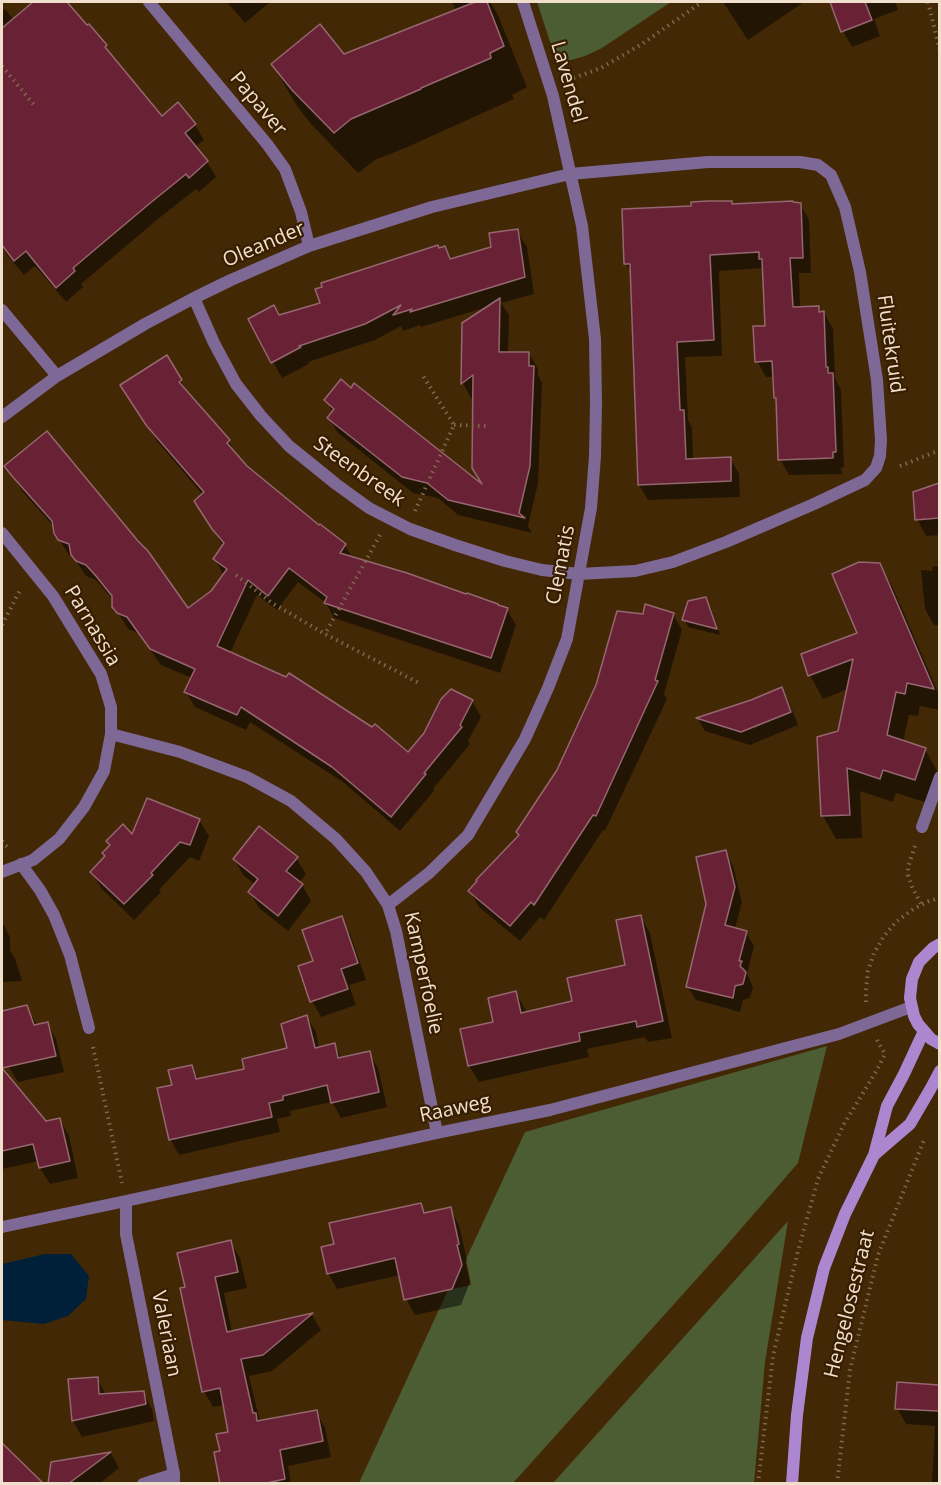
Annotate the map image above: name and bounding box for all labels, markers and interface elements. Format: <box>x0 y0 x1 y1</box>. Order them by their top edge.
street label: Lavendel <box>545 39 591 125</box>
street label: Papaver <box>224 67 292 141</box>
street label: Oleander <box>219 217 309 273</box>
street label: Fluitekruid <box>871 293 909 395</box>
street label: Steenbreek <box>309 432 409 512</box>
street label: Clematis <box>542 523 580 607</box>
street label: Parnassia <box>59 581 125 671</box>
street label: Kamperfoelie <box>398 909 448 1037</box>
street label: Raaweg <box>417 1090 493 1128</box>
street label: Hengelosestraat <box>820 1227 880 1381</box>
street label: Valeriaan <box>146 1289 186 1379</box>

